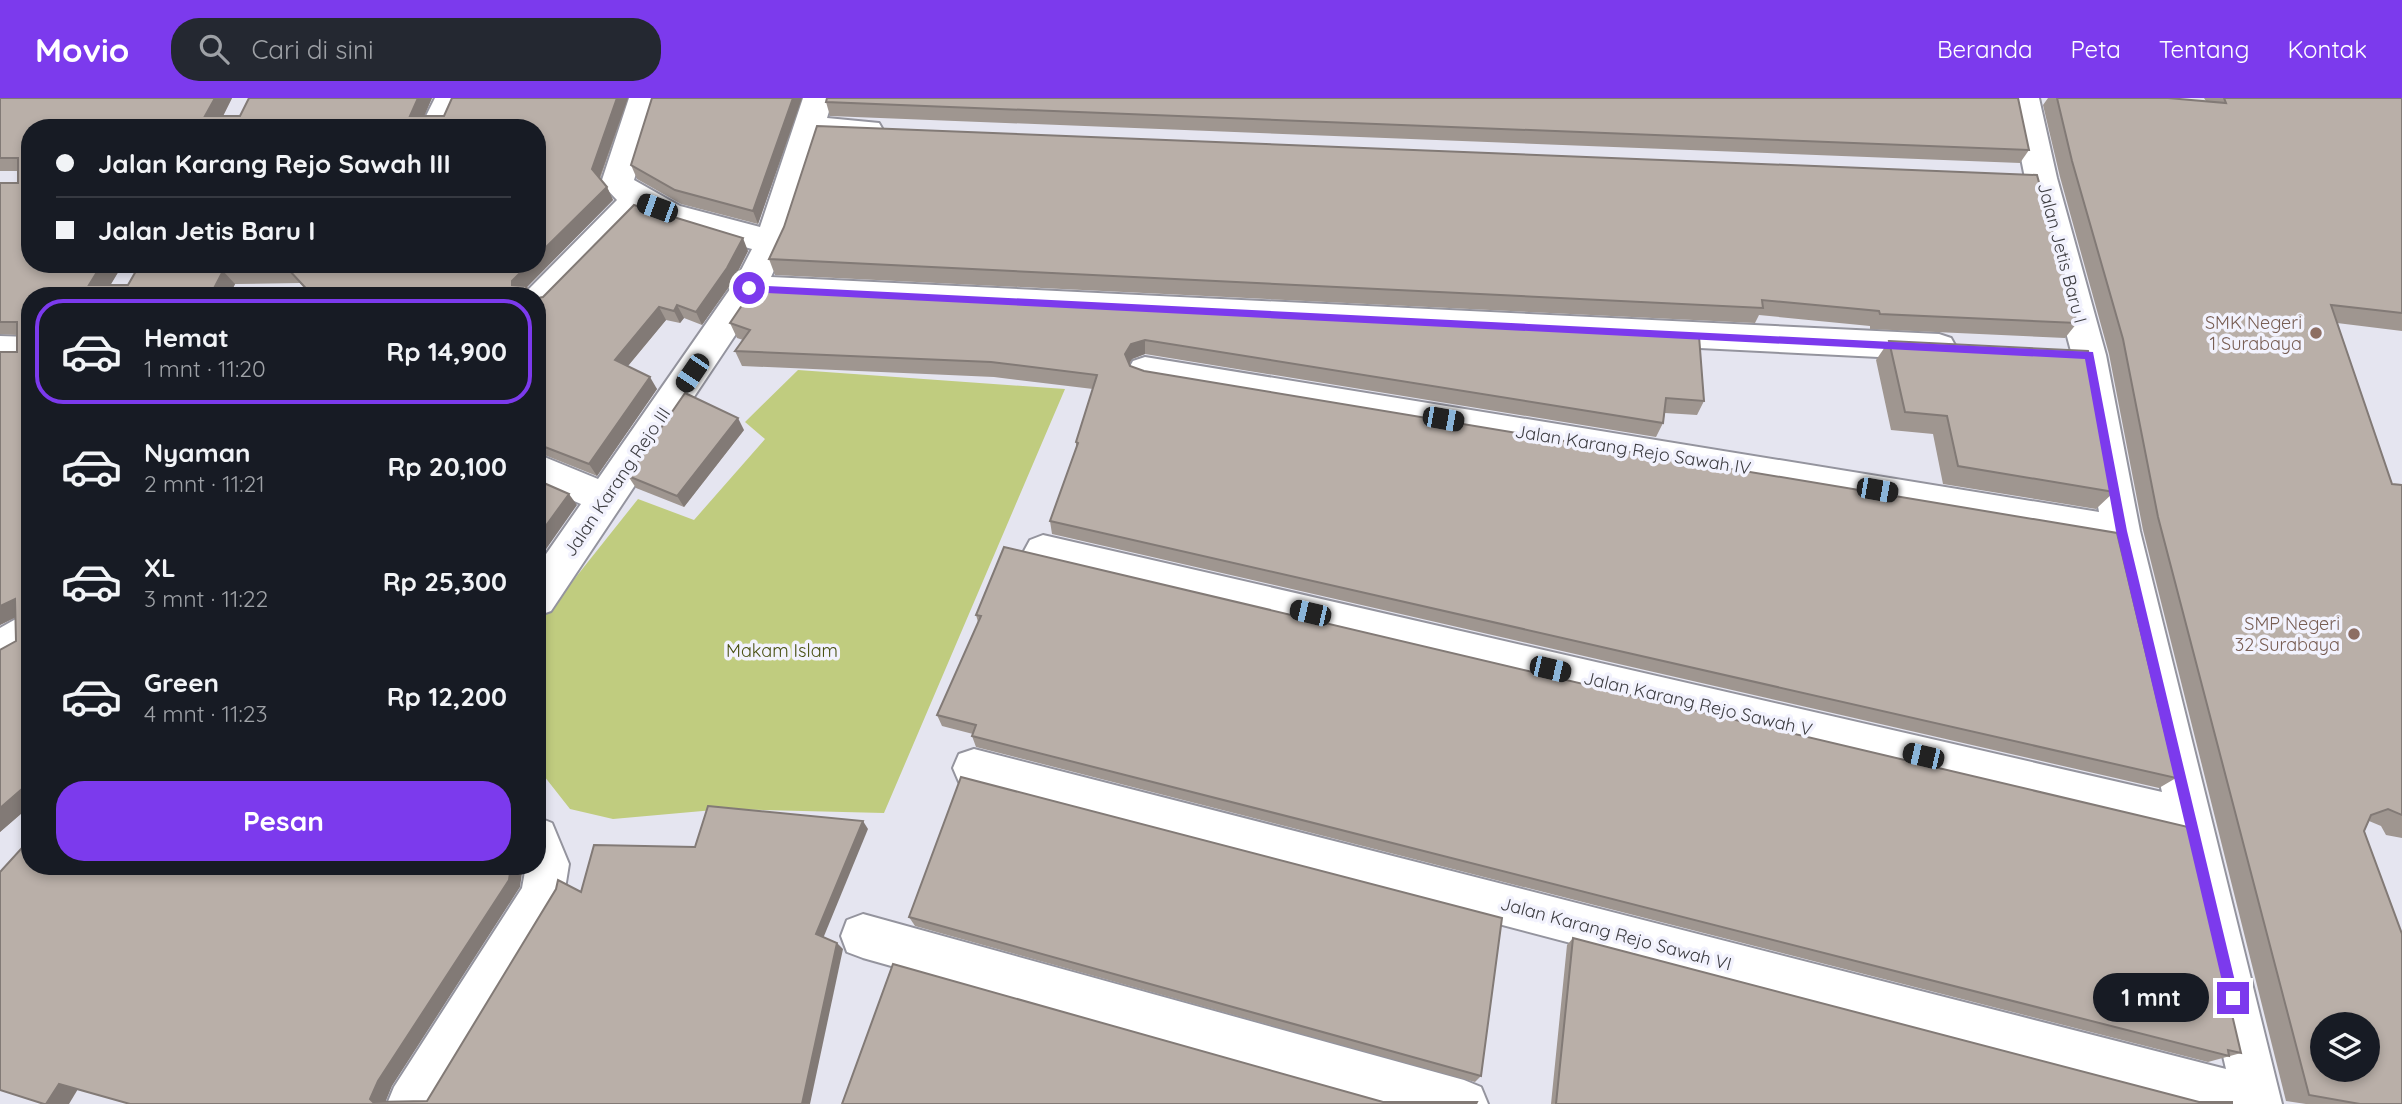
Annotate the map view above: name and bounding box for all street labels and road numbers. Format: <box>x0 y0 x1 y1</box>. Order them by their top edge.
street label: Jalan Jetis Baru I <box>2033 180 2092 326</box>
street label: Jalan Karang Rejo III <box>558 403 675 561</box>
street label: Jalan Karang Rejo Sawah IV <box>1513 419 1753 480</box>
street label: Jalan Karang Rejo Sawah V <box>1581 666 1815 741</box>
street label: Jalan Karang Rejo Sawah VI <box>1498 892 1734 976</box>

